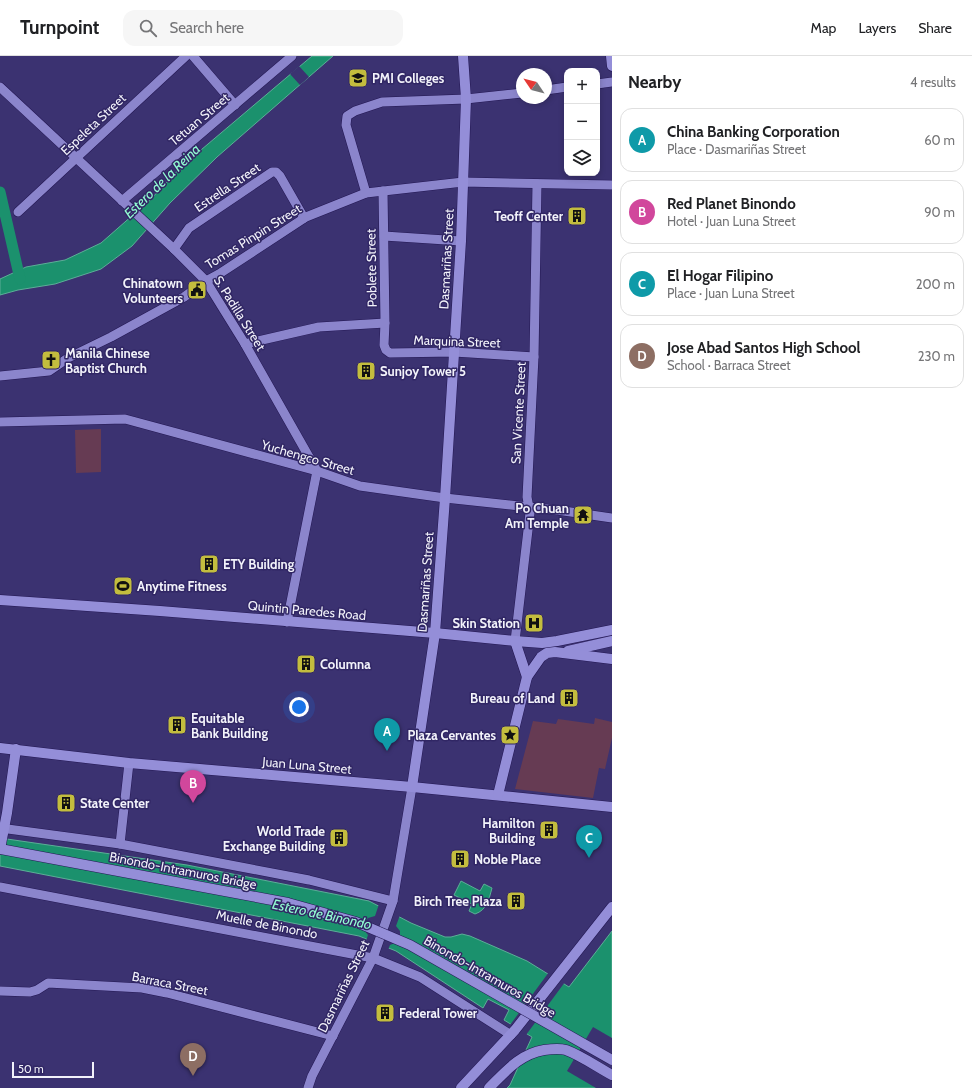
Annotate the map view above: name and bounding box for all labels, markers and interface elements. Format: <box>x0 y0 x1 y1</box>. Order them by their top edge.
search box <box>123 10 403 46</box>
text: Turnpoint <box>20 16 99 39</box>
icon: search <box>137 17 159 39</box>
text: Search here <box>169 19 244 37</box>
text: Map <box>811 19 836 37</box>
text: Layers <box>858 19 896 37</box>
text: Share <box>918 19 952 37</box>
school or university icon: PMI Colleges <box>347 67 369 89</box>
north arrow <box>516 68 552 104</box>
map controls <box>564 68 600 176</box>
button: + <box>564 68 600 104</box>
place label: PMI Colleges <box>372 70 445 86</box>
text: Nearby <box>628 72 681 92</box>
text: 4 results <box>910 74 956 90</box>
street label: Espeleta Street <box>57 89 129 158</box>
street label: Tetuan Street <box>166 89 233 149</box>
button: − <box>564 104 600 140</box>
text: China Banking Corporation <box>667 123 840 141</box>
text: A <box>638 132 646 148</box>
text: 60 m <box>924 132 955 148</box>
water label: Estero de la Reina <box>120 140 204 222</box>
button: layers <box>564 140 600 176</box>
text: Place · Dasmariñas Street <box>667 141 806 157</box>
street label: Estrella Street <box>191 159 264 215</box>
text: Red Planet Binondo <box>667 195 796 213</box>
street label: Tomas Pinpin Street <box>202 200 304 272</box>
text: B <box>638 204 646 220</box>
text: 90 m <box>924 204 955 220</box>
building icon: Teoff Center <box>566 205 588 227</box>
street label: Dasmariñas Street <box>435 208 457 310</box>
place label: Teoff Center <box>494 208 564 224</box>
text: Hotel · Juan Luna Street <box>667 213 796 229</box>
street label: Poblete Street <box>362 228 380 307</box>
text: El Hogar Filipino <box>667 267 773 285</box>
street label: S. Padilla Street <box>211 273 270 354</box>
place label: Chinatown Volunteers <box>123 275 183 306</box>
text: C <box>638 276 646 292</box>
text: 200 m <box>916 276 955 292</box>
public building icon: Chinatown Volunteers <box>186 279 208 301</box>
text: Place · Juan Luna Street <box>667 285 795 301</box>
street label: Marquina Street <box>413 331 502 351</box>
text: Jose Abad Santos High School <box>667 339 861 357</box>
place label: Manila Chinese Baptist Church <box>65 345 150 376</box>
text: D <box>637 348 647 364</box>
text: 230 m <box>918 348 955 364</box>
church icon: Manila Chinese Baptist Church <box>40 349 62 371</box>
text: School · Barraca Street <box>667 357 791 373</box>
building icon: Sunjoy Tower 5 <box>355 360 377 382</box>
street label: San Vicente Street <box>507 361 529 464</box>
place label: Sunjoy Tower 5 <box>380 363 466 379</box>
street label: Yuchengco Street <box>259 436 357 478</box>
place label: Po Chuan Am Temple <box>505 500 569 531</box>
temple icon: Po Chuan Am Temple <box>572 504 594 526</box>
street label: Dasmariñas Street <box>414 531 437 633</box>
building icon: ETY Building <box>198 553 220 575</box>
place label: ETY Building <box>223 556 295 572</box>
sports icon: Anytime Fitness <box>112 575 134 597</box>
place label: Anytime Fitness <box>137 578 227 594</box>
street label: Quintin Paredes Road <box>247 597 367 623</box>
hospital icon: Skin Station <box>523 612 545 634</box>
place label: Skin Station <box>453 615 520 631</box>
building icon: Columna <box>295 653 317 675</box>
place label: Columna <box>320 656 371 672</box>
building icon: Bureau of Land <box>558 687 580 709</box>
place label: Bureau of Land <box>470 690 555 706</box>
your location <box>289 697 309 717</box>
place label: Equitable Bank Building <box>191 710 268 741</box>
building icon: Equitable Bank Building <box>166 714 188 736</box>
pin: A <box>374 718 400 751</box>
place icon: Plaza Cervantes <box>499 724 521 746</box>
place label: Plaza Cervantes <box>407 727 496 743</box>
street label: Juan Luna Street <box>261 753 353 777</box>
pin: B <box>180 770 206 803</box>
building icon: State Center <box>55 792 77 814</box>
place label: State Center <box>80 795 150 811</box>
place label: Hamilton Building <box>482 815 535 846</box>
building icon: Hamilton Building <box>538 819 560 841</box>
place label: World Trade Exchange Building <box>223 823 325 854</box>
pin: C <box>576 825 602 858</box>
building icon: World Trade Exchange Building <box>328 827 350 849</box>
street label: Binondo-Intramuros Bridge <box>108 848 258 892</box>
building icon: Noble Place <box>449 848 471 870</box>
place label: Noble Place <box>474 851 541 867</box>
building icon: Birch Tree Plaza <box>505 890 527 912</box>
place label: Birch Tree Plaza <box>414 893 503 909</box>
water label: Estero de Binondo <box>271 895 373 933</box>
street label: Muelle de Binondo <box>215 906 319 942</box>
street label: Binondo-Intramuros Bridge <box>421 932 559 1020</box>
street label: Dasmariñas Street <box>314 937 373 1035</box>
street label: Barraca Street <box>131 968 210 998</box>
building icon: Federal Tower <box>374 1002 396 1024</box>
place label: Federal Tower <box>399 1005 478 1021</box>
pin: D <box>180 1043 206 1076</box>
scale bar <box>12 1060 94 1079</box>
text: 50 m <box>18 1062 44 1076</box>

